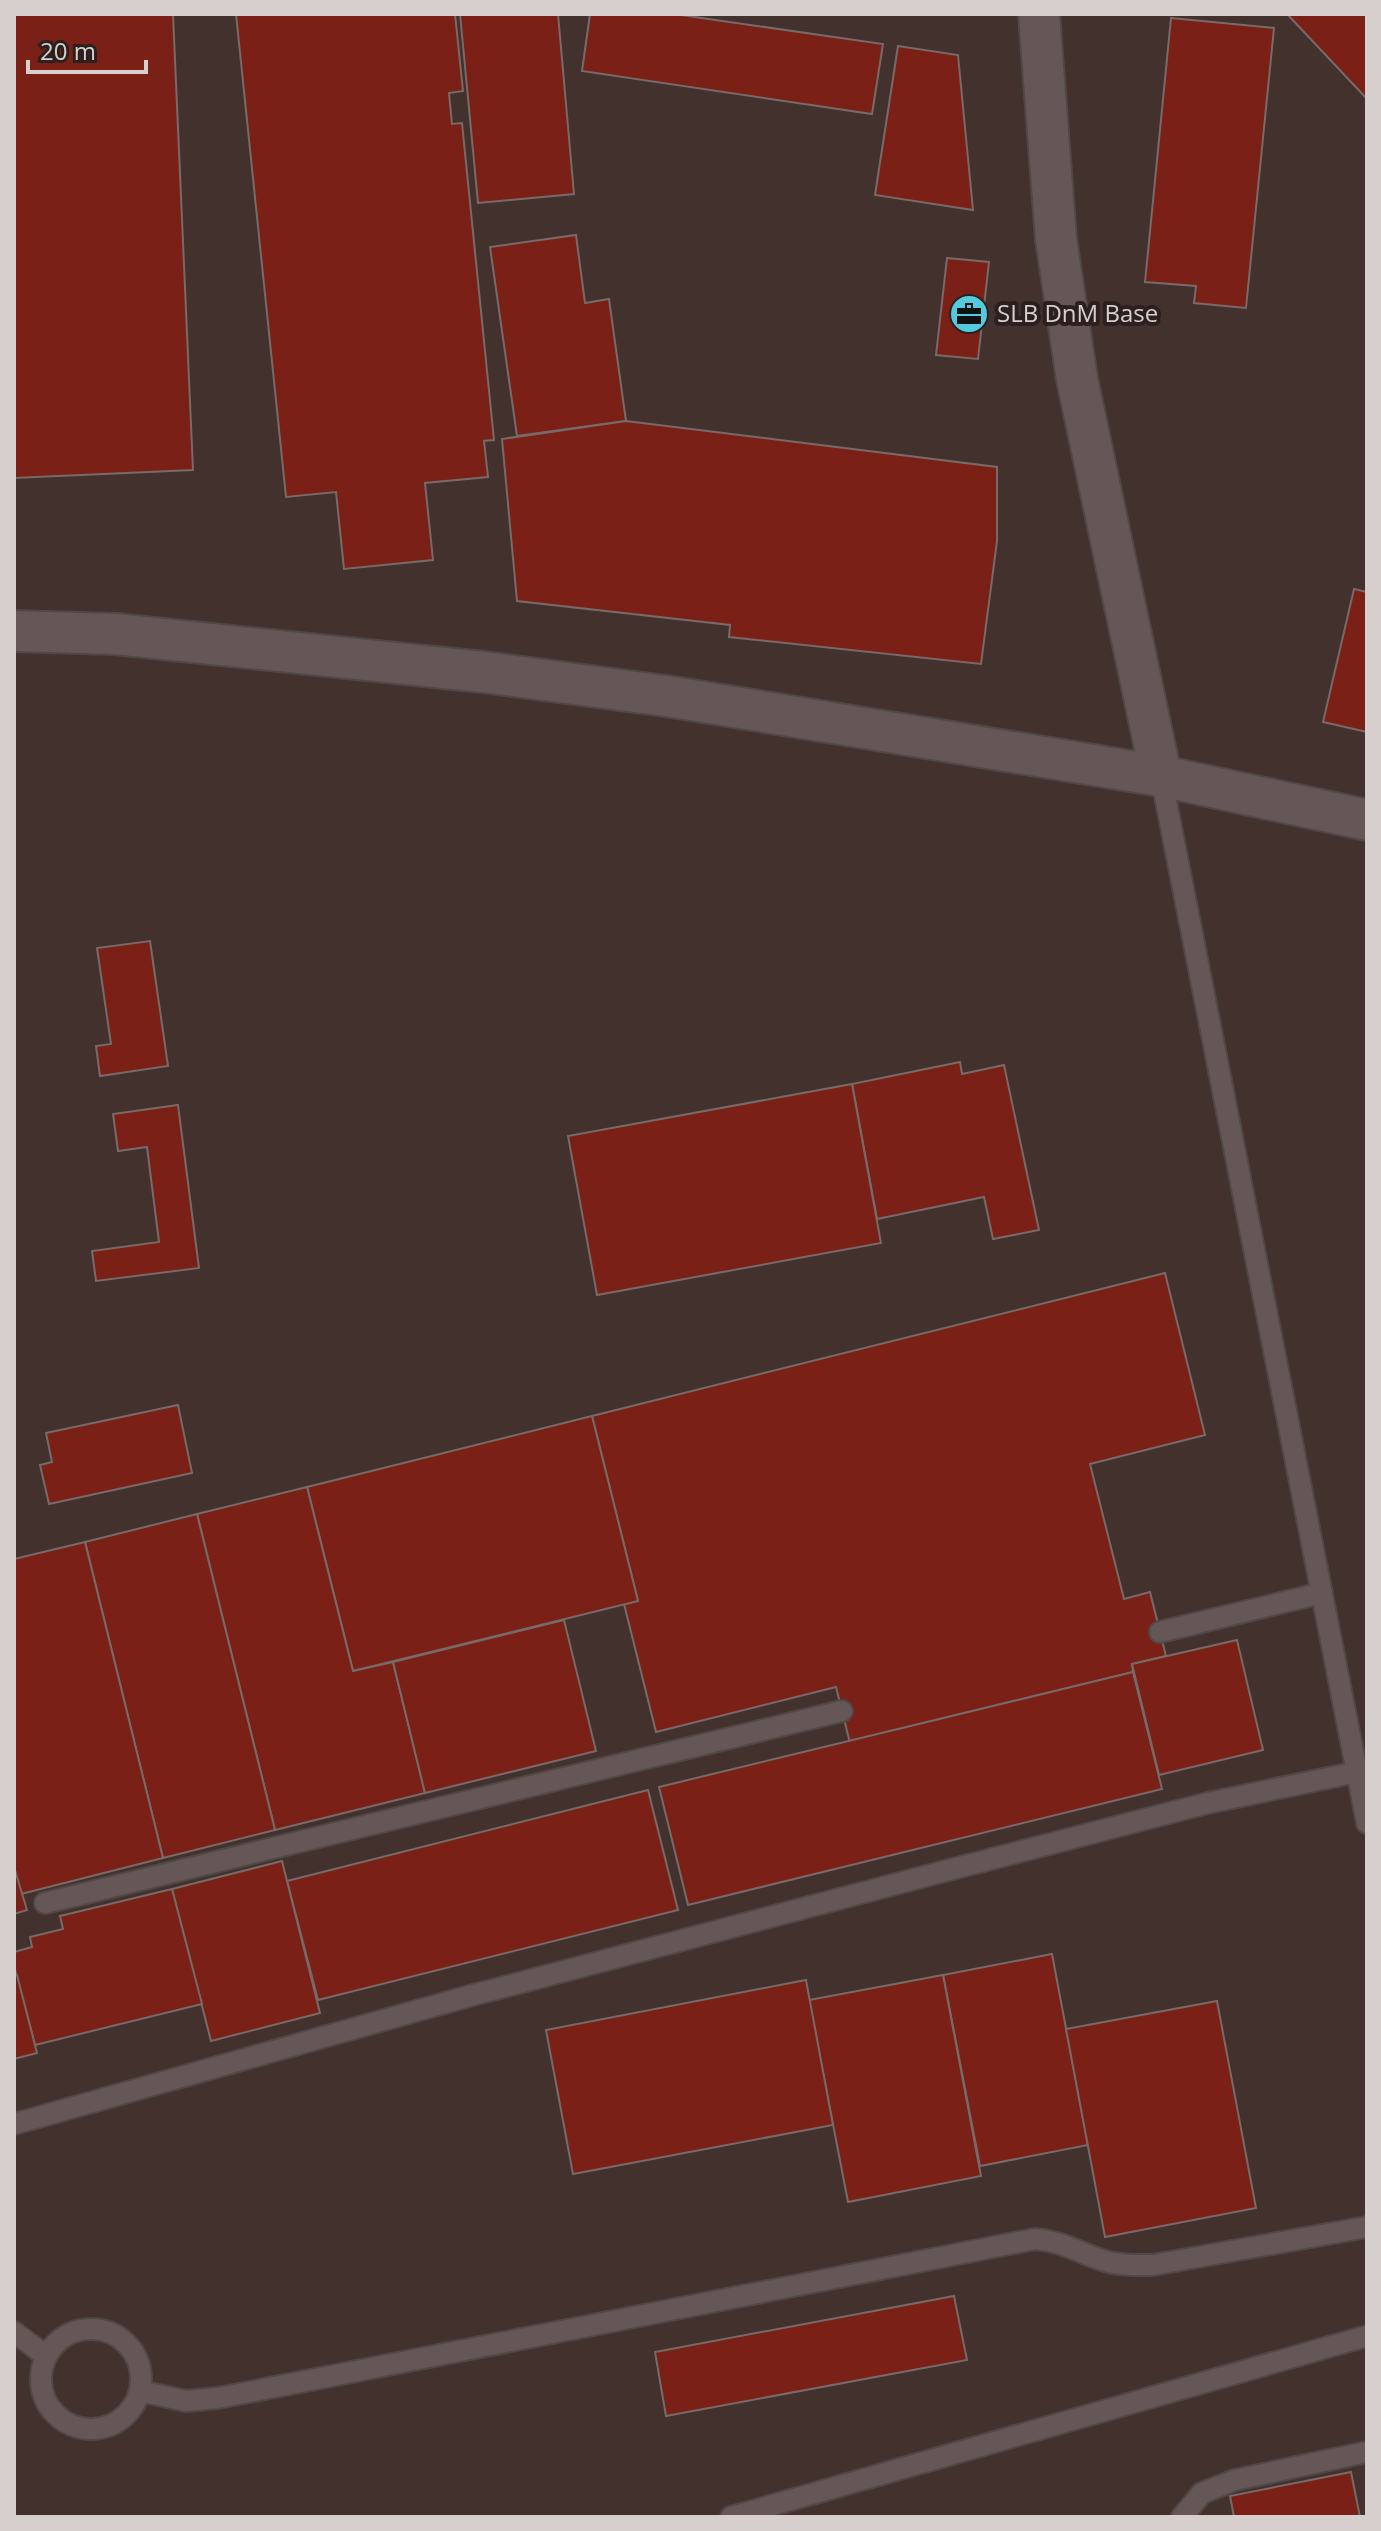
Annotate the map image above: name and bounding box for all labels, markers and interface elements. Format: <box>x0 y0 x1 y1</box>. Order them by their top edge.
scale bar <box>28 24 146 74</box>
text: 20 m <box>40 34 96 67</box>
office icon: SLB DnM Base <box>948 293 990 335</box>
place label: SLB DnM Base <box>997 296 1158 329</box>

